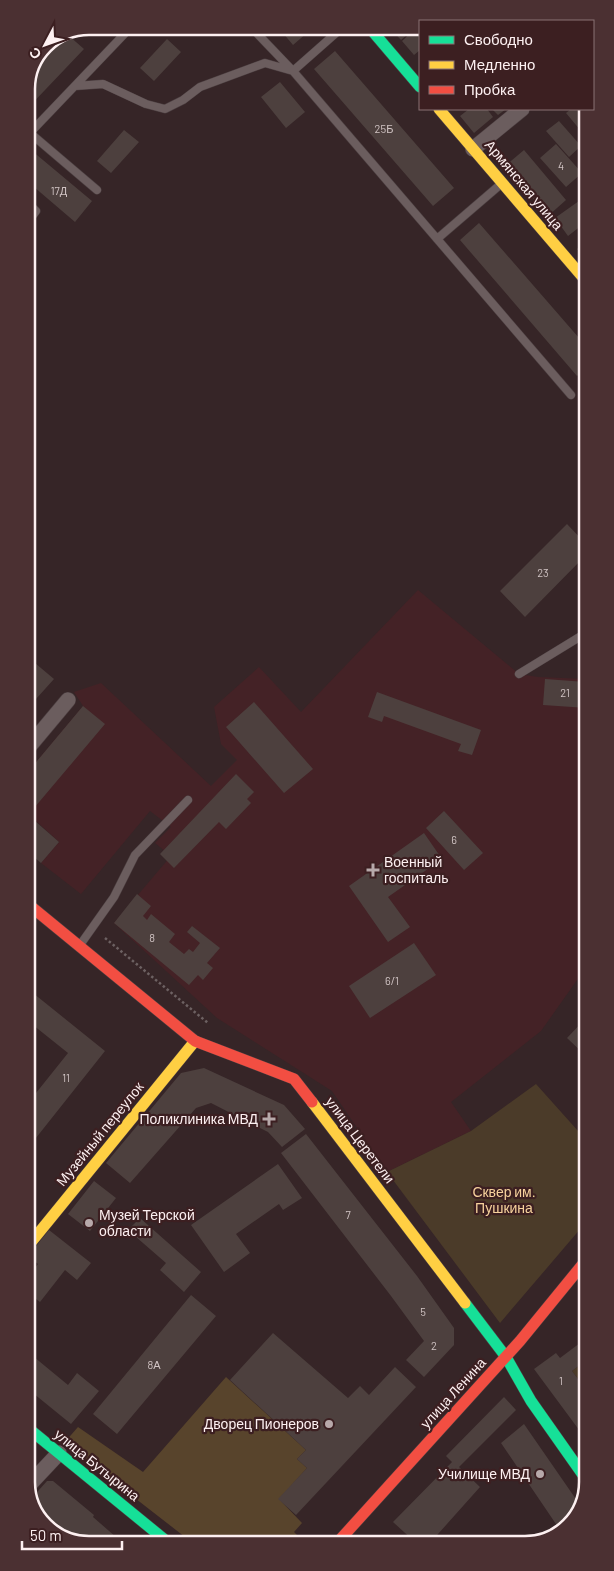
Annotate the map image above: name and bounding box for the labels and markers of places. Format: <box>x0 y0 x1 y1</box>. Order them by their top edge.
place label: Военный госпиталь <box>384 853 449 886</box>
marker: Военный госпиталь <box>366 863 380 877</box>
place label: Поликлиника МВД <box>139 1110 259 1127</box>
marker: Поликлиника МВД <box>262 1112 276 1126</box>
place label: Музей Терской области <box>99 1206 195 1239</box>
marker: Музей Терской области <box>83 1217 95 1229</box>
place label: Дворец Пионеров <box>204 1415 319 1432</box>
marker: Дворец Пионеров <box>323 1418 335 1430</box>
place label: Училище МВД <box>438 1465 531 1482</box>
marker: Училище МВД <box>534 1468 546 1480</box>

